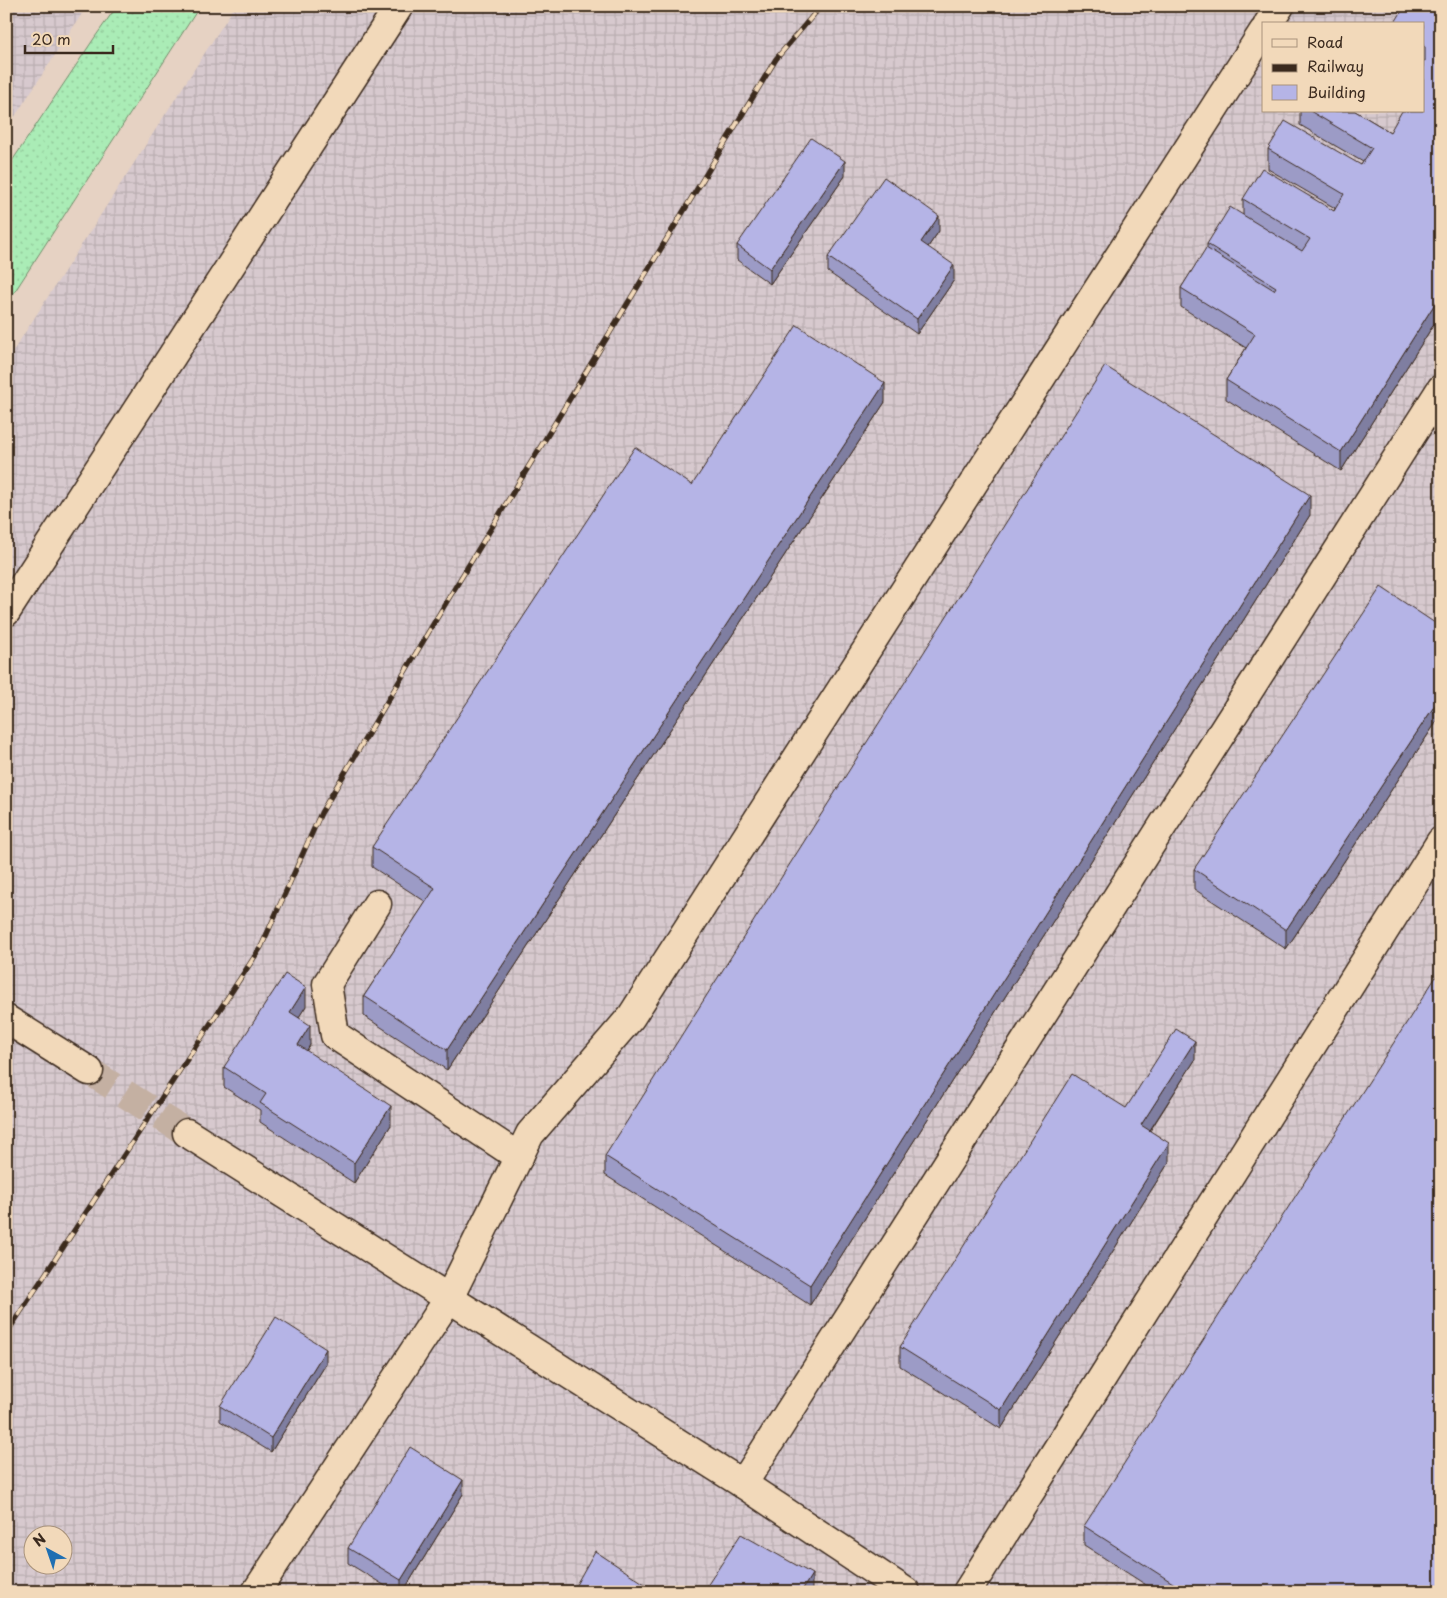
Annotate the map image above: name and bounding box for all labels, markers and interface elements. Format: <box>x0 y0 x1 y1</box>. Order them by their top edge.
scale bar <box>25 22 112 54</box>
legend <box>1262 22 1424 112</box>
text: 20 m <box>32 27 71 50</box>
text: Road <box>1307 30 1343 53</box>
text: Railway <box>1307 54 1364 77</box>
text: Building <box>1307 80 1366 103</box>
north arrow <box>22 1526 72 1576</box>
text: N <box>28 1528 50 1551</box>

